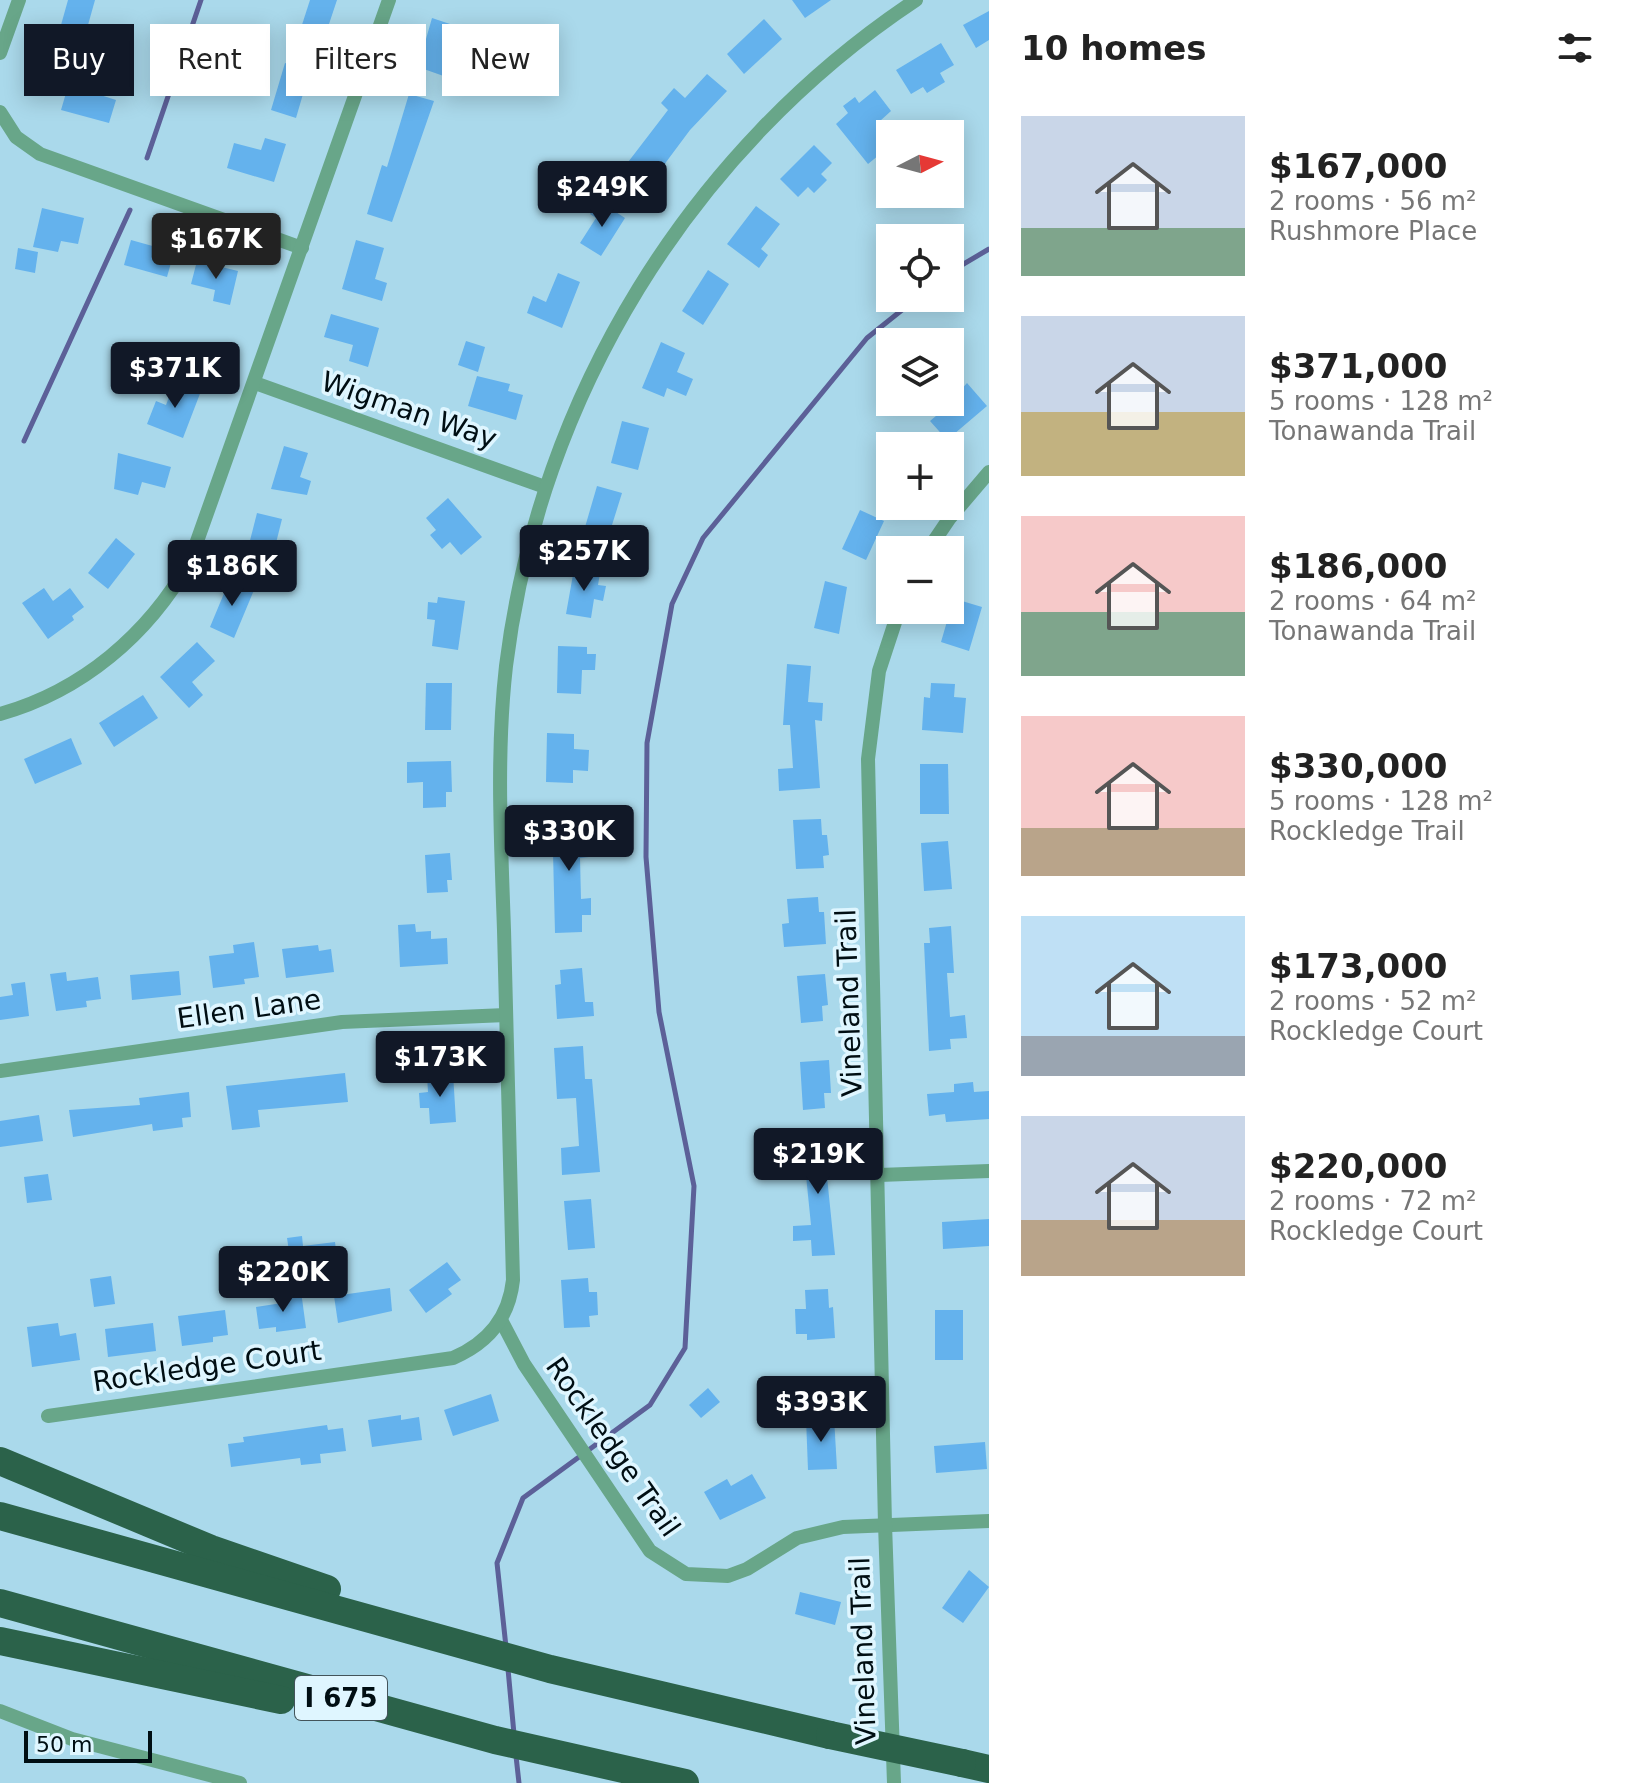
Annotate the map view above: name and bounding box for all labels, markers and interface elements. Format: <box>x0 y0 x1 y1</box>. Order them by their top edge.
chip: Buy <box>24 24 134 96</box>
chip: Rent <box>150 24 270 96</box>
chip: Filters <box>286 24 426 96</box>
chip: New <box>442 24 559 96</box>
icon: filters <box>1553 26 1597 70</box>
text: 10 homes <box>1021 28 1206 68</box>
north arrow <box>876 120 964 208</box>
map controls <box>876 120 964 624</box>
text: $167,000 <box>1269 146 1448 186</box>
icon: home <box>1085 148 1181 244</box>
pin: $249K <box>546 161 658 229</box>
text: $249K <box>556 172 648 202</box>
text: 2 rooms · 56 m² <box>1269 186 1477 216</box>
pin: $167K <box>160 213 272 281</box>
text: Rushmore Place <box>1269 216 1477 246</box>
text: $167K <box>170 224 262 254</box>
button: locate <box>876 224 964 312</box>
button: layers <box>876 328 964 416</box>
pin: $371K <box>119 342 231 410</box>
text: $371,000 <box>1269 346 1448 386</box>
icon: home <box>1085 348 1181 444</box>
text: $371K <box>129 353 221 383</box>
street label: Wigman Way <box>317 365 501 455</box>
text: 5 rooms · 128 m² <box>1269 386 1493 416</box>
text: Tonawanda Trail <box>1269 416 1476 446</box>
button: + <box>876 432 964 520</box>
pin: $257K <box>528 525 640 593</box>
text: $257K <box>538 536 630 566</box>
button: − <box>876 536 964 624</box>
pin: $186K <box>176 540 288 608</box>
text: $186,000 <box>1269 546 1448 586</box>
icon: home <box>1085 548 1181 644</box>
text: $186K <box>186 551 278 581</box>
text: 2 rooms · 64 m² <box>1269 586 1477 616</box>
text: Tonawanda Trail <box>1269 616 1476 646</box>
text: $330,000 <box>1269 746 1448 786</box>
icon: home <box>1085 748 1181 844</box>
text: 5 rooms · 128 m² <box>1269 786 1493 816</box>
pin: $330K <box>513 805 625 873</box>
text: $330K <box>523 816 615 846</box>
text: Rockledge Trail <box>1269 816 1465 846</box>
street label: Vineland Trail <box>829 909 869 1097</box>
text: $173,000 <box>1269 946 1448 986</box>
icon: home <box>1085 948 1181 1044</box>
street label: Ellen Lane <box>175 983 323 1035</box>
text: 2 rooms · 52 m² <box>1269 986 1477 1016</box>
text: Rockledge Court <box>1269 1016 1483 1046</box>
pin: $173K <box>384 1031 496 1099</box>
text: $173K <box>394 1042 486 1072</box>
pin: $219K <box>762 1128 874 1196</box>
text: $219K <box>772 1139 864 1169</box>
text: $220,000 <box>1269 1146 1448 1186</box>
icon: home <box>1085 1148 1181 1244</box>
text: 2 rooms · 72 m² <box>1269 1186 1477 1216</box>
text: Rockledge Court <box>1269 1216 1483 1246</box>
pin: $220K <box>227 1246 339 1314</box>
text: $220K <box>237 1257 329 1287</box>
street label: Rockledge Court <box>91 1334 323 1398</box>
street label: Rockledge Trail <box>539 1351 687 1543</box>
pin: $393K <box>765 1376 877 1444</box>
text: $393K <box>775 1387 867 1417</box>
street label: Vineland Trail <box>843 1557 883 1745</box>
road number: I 675 <box>295 1676 387 1720</box>
scale bar <box>24 1727 152 1763</box>
text: 50 m <box>36 1732 92 1757</box>

